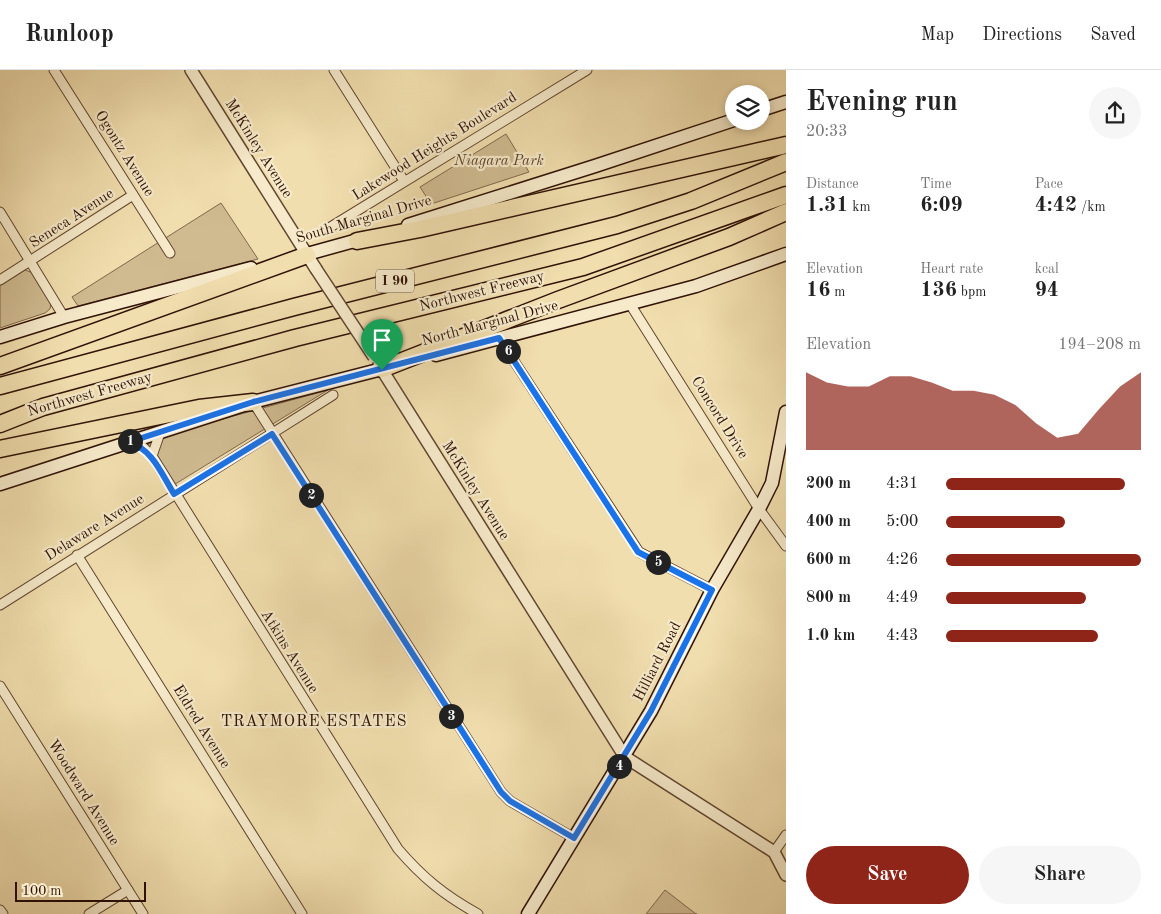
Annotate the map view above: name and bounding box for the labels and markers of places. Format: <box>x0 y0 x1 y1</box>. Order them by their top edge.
pin <box>361 319 403 370</box>
pin: 6 <box>496 338 520 364</box>
pin: 1 <box>118 428 142 454</box>
pin: 2 <box>298 482 324 508</box>
pin: 5 <box>646 550 670 574</box>
pin: 3 <box>438 704 464 728</box>
pin: 4 <box>606 754 632 778</box>

